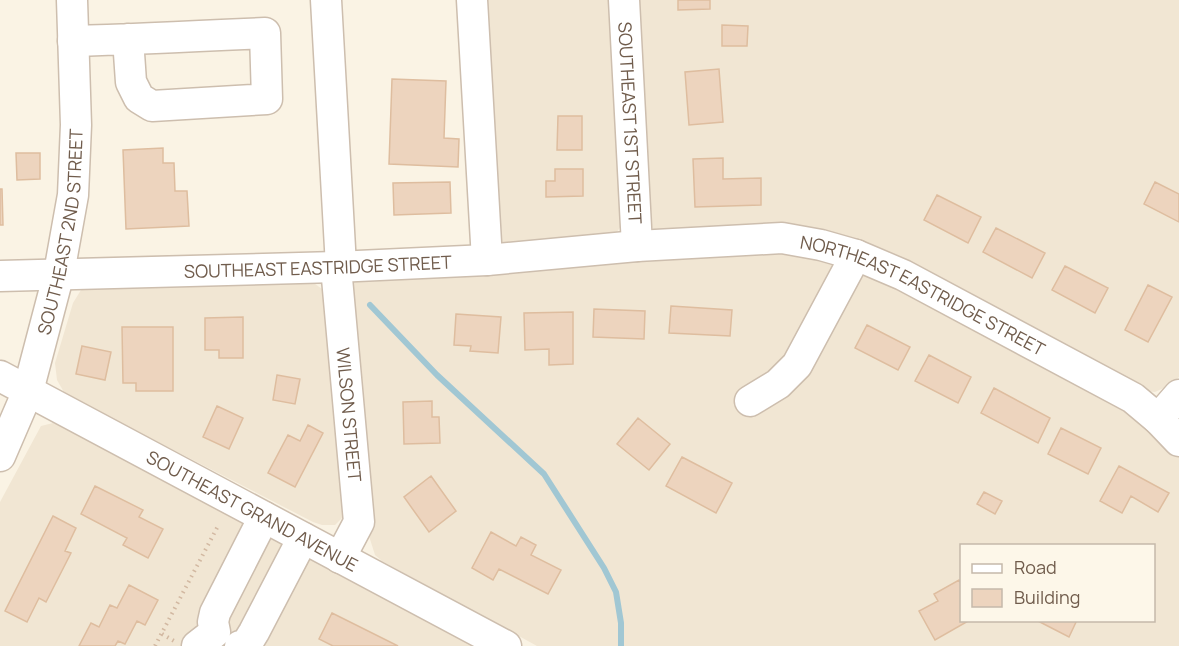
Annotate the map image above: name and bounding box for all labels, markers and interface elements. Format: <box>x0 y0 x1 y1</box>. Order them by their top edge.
street label: SOUTHEAST 1ST STREET <box>613 21 648 225</box>
street label: SOUTHEAST 2ND STREET <box>31 128 88 337</box>
street label: NORTHEAST EASTRIDGE STREET <box>798 230 1050 361</box>
street label: SOUTHEAST EASTRIDGE STREET <box>184 250 453 283</box>
street label: WILSON STREET <box>331 346 367 483</box>
street label: SOUTHEAST GRAND AVENUE <box>143 444 362 577</box>
legend <box>960 544 1155 622</box>
text: Road <box>1014 555 1057 579</box>
text: Building <box>1014 585 1080 609</box>

